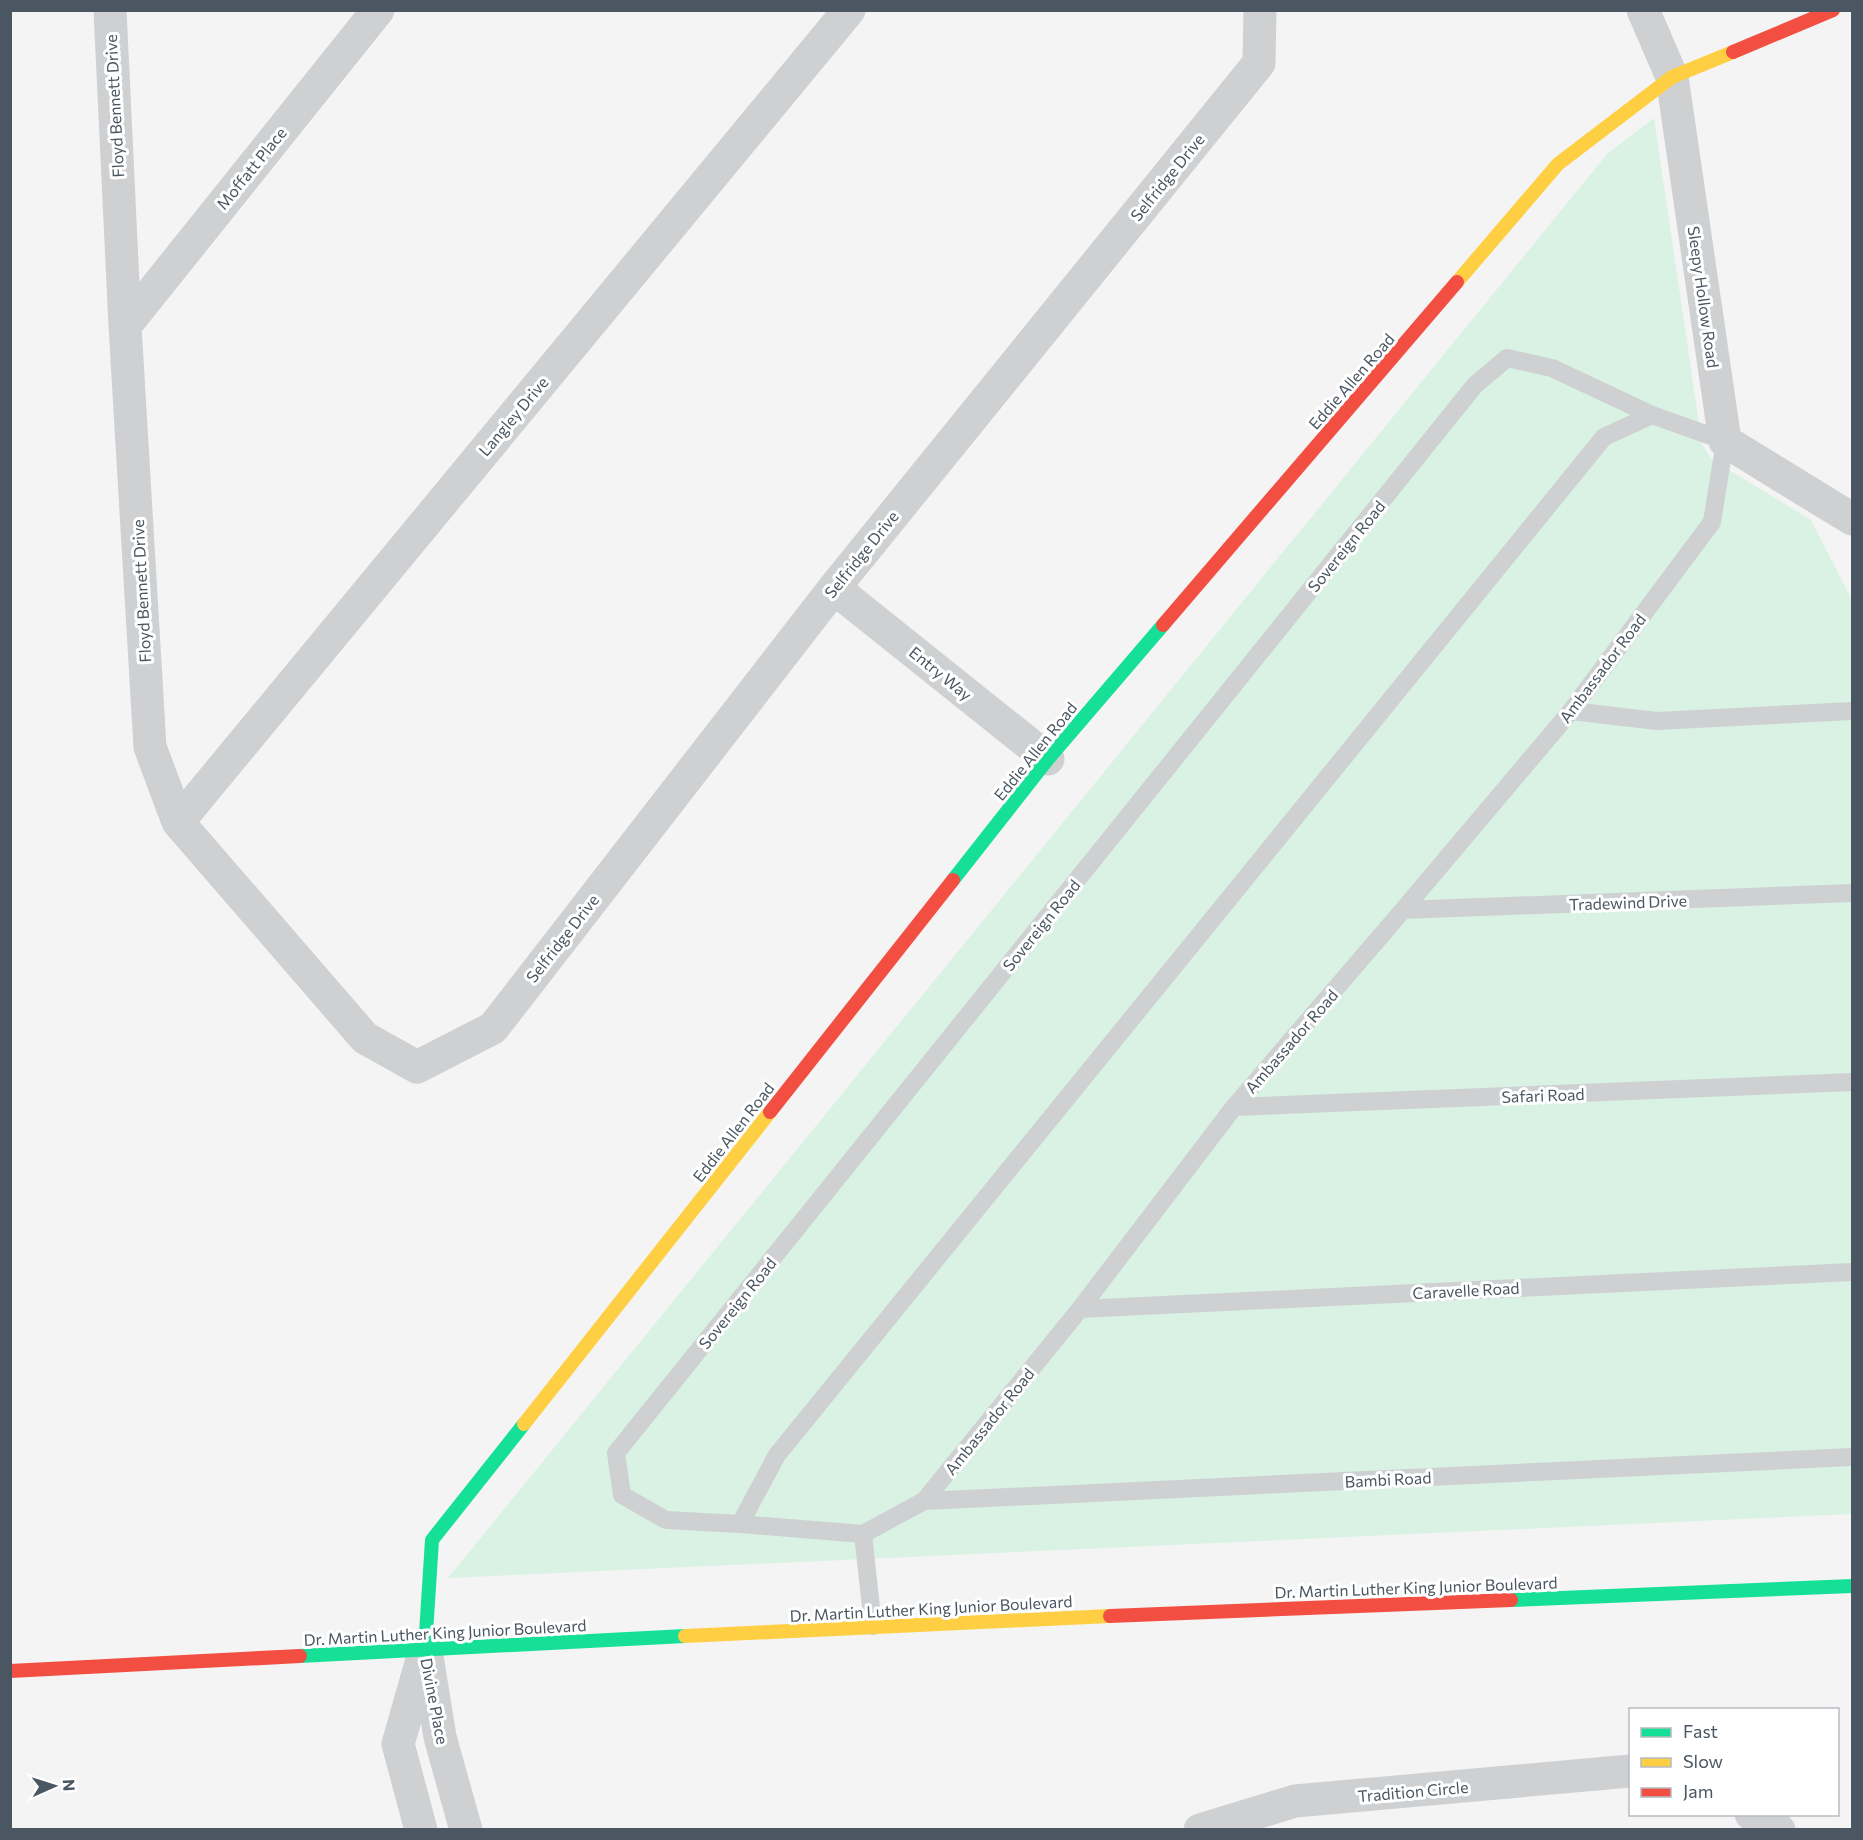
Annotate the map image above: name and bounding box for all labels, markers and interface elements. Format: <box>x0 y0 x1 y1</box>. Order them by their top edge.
street label: Floyd Bennett Drive <box>101 34 127 178</box>
street label: Moffatt Place <box>212 123 290 213</box>
street label: Selfridge Drive <box>1126 130 1208 224</box>
street label: Sleepy Hollow Road <box>1685 225 1723 369</box>
street label: Eddie Allen Road <box>1304 329 1398 433</box>
street label: Langley Drive <box>474 372 552 460</box>
street label: Sovereign Road <box>1303 497 1389 595</box>
street label: Selfridge Drive <box>820 507 902 601</box>
street label: Floyd Bennett Drive <box>128 519 154 663</box>
street label: Ambassador Road <box>1555 610 1649 726</box>
street label: Entry Way <box>906 642 976 704</box>
street label: Eddie Allen Road <box>990 698 1080 804</box>
street label: Sovereign Road <box>998 876 1084 974</box>
street label: Selfridge Drive <box>522 890 602 986</box>
street label: Tradewind Drive <box>1569 890 1687 914</box>
street label: Ambassador Road <box>1241 985 1341 1097</box>
street label: Eddie Allen Road <box>688 1079 778 1185</box>
street label: Safari Road <box>1501 1084 1585 1106</box>
street label: Sovereign Road <box>694 1254 780 1352</box>
street label: Caravelle Road <box>1412 1278 1520 1302</box>
street label: Ambassador Road <box>940 1364 1038 1478</box>
street label: Bambi Road <box>1344 1467 1432 1491</box>
street label: Dr. Martin Luther King Junior Boulevard <box>1274 1573 1558 1601</box>
street label: Dr. Martin Luther King Junior Boulevard <box>789 1591 1073 1625</box>
street label: Dr. Martin Luther King Junior Boulevard <box>303 1615 587 1649</box>
street label: Divine Place <box>417 1656 453 1746</box>
legend <box>1629 1708 1839 1816</box>
text: Fast <box>1683 1720 1718 1742</box>
text: Slow <box>1683 1750 1723 1772</box>
north arrow <box>24 1756 84 1816</box>
street label: Tradition Circle <box>1357 1777 1469 1805</box>
text: N <box>60 1779 79 1792</box>
text: Jam <box>1683 1780 1713 1802</box>

